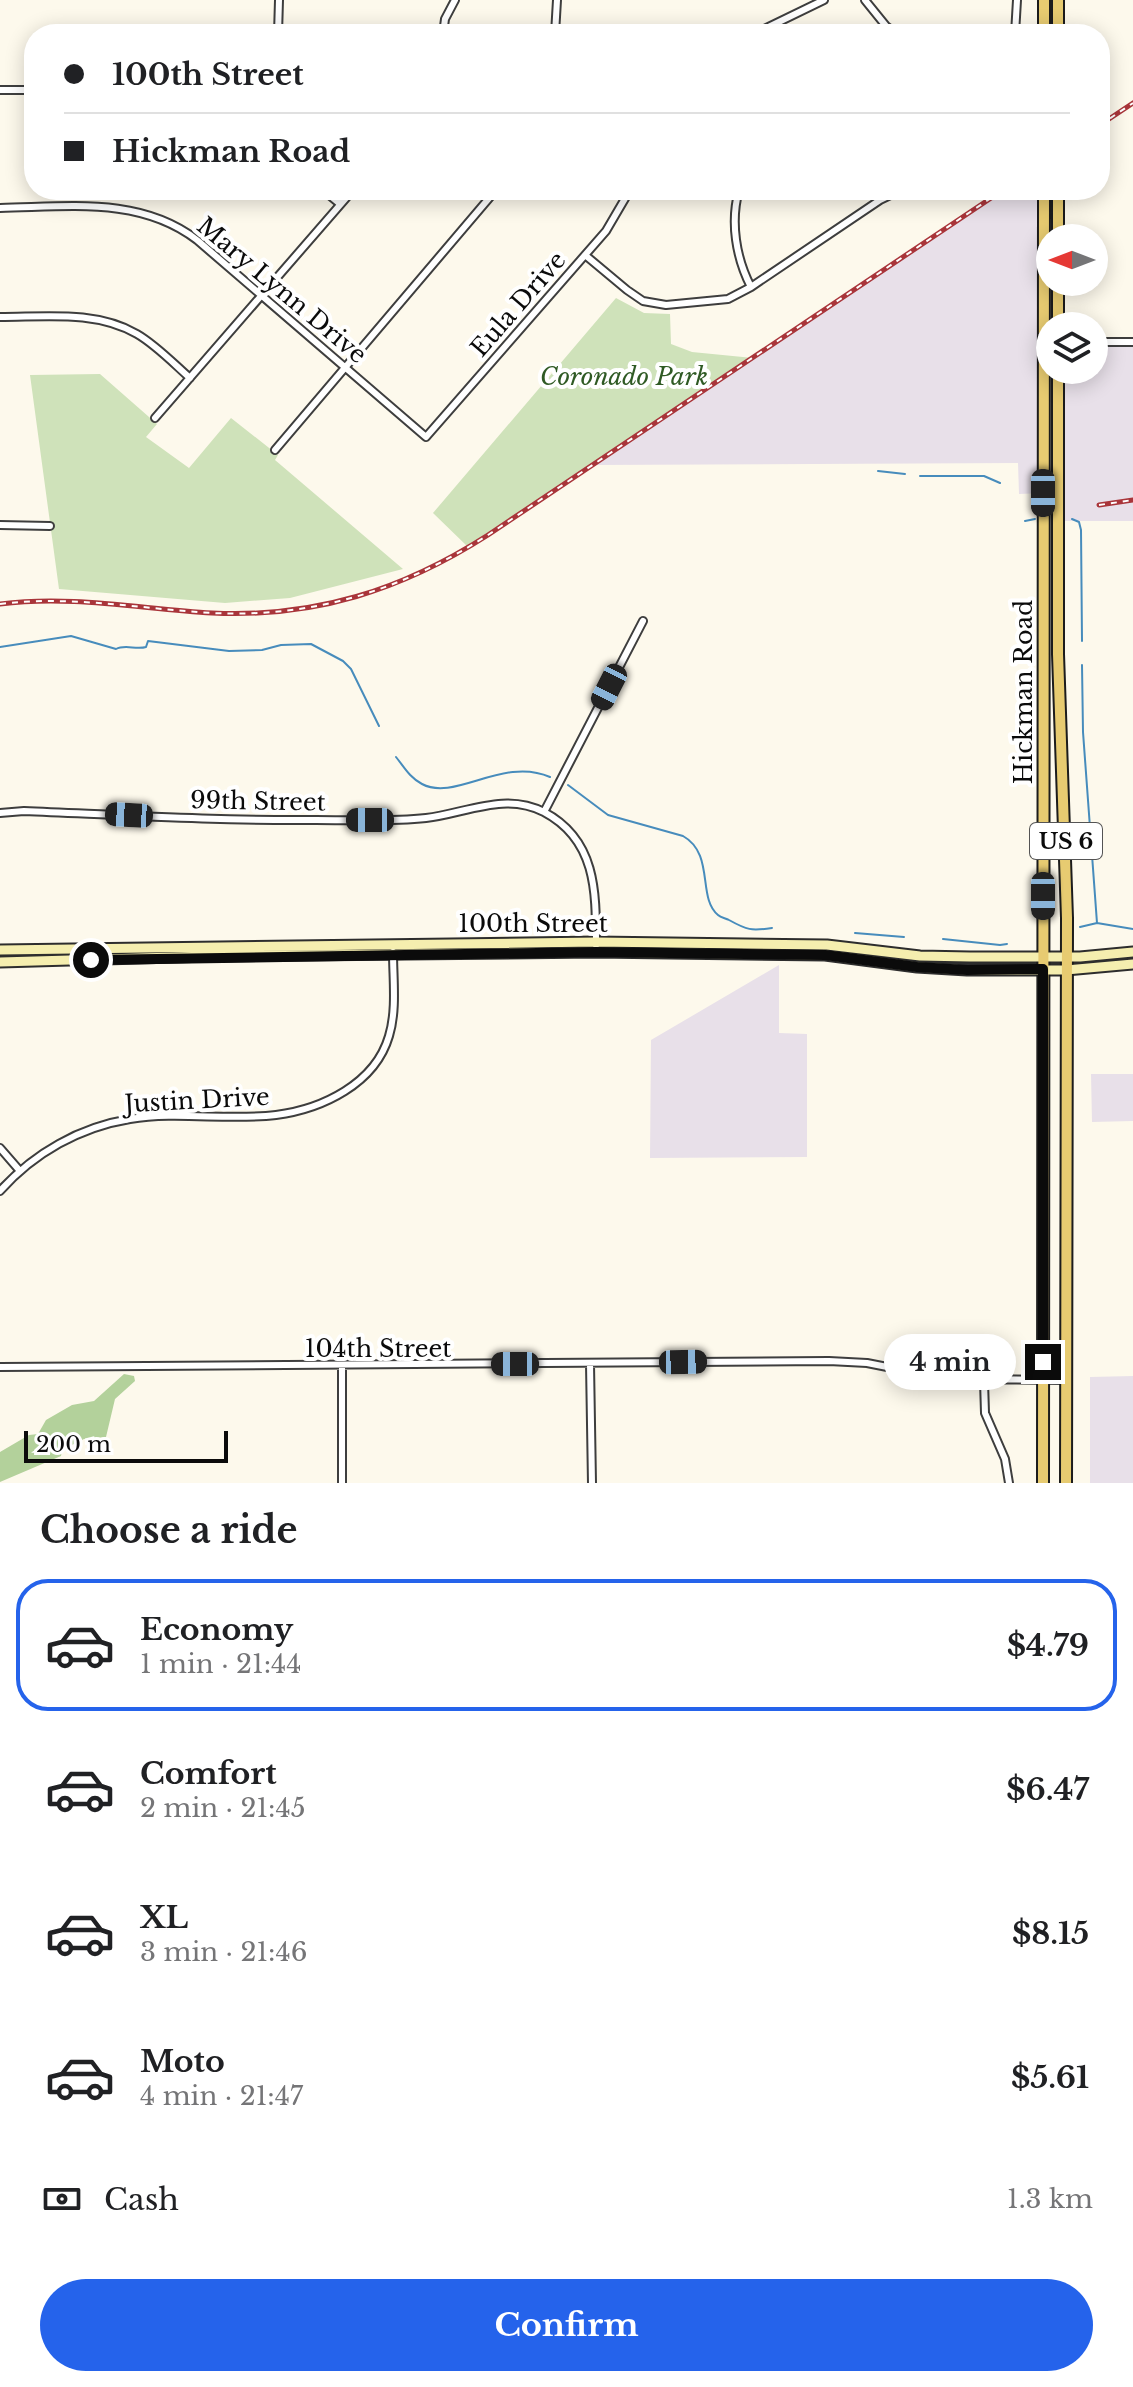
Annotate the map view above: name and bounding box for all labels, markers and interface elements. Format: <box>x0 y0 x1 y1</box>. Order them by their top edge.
text: 100th Street <box>112 56 304 93</box>
text: Hickman Road <box>112 133 350 170</box>
street label: Mary Lynn Drive <box>191 211 373 369</box>
north arrow <box>1036 224 1108 296</box>
map controls <box>1036 224 1108 384</box>
street label: Eula Drive <box>464 245 572 363</box>
button: layers <box>1036 312 1108 384</box>
park label: Coronado Park <box>540 362 708 391</box>
car <box>1031 469 1055 517</box>
street label: Hickman Road <box>1009 600 1038 784</box>
car <box>587 660 631 714</box>
street label: 99th Street <box>190 785 326 817</box>
car <box>104 802 154 828</box>
car <box>346 808 394 832</box>
road number: US 6 <box>1030 823 1102 859</box>
car <box>1031 872 1055 920</box>
street label: 100th Street <box>458 909 608 938</box>
route start <box>73 942 109 978</box>
street label: Justin Drive <box>121 1082 270 1118</box>
street label: 104th Street <box>305 1334 451 1363</box>
callout: 4 min <box>883 1334 1015 1390</box>
route end <box>1025 1344 1061 1380</box>
text: 4 min <box>909 1346 991 1378</box>
car <box>659 1350 707 1374</box>
car <box>491 1352 539 1376</box>
scale bar <box>24 1427 228 1463</box>
text: 200 m <box>36 1431 111 1458</box>
text: Choose a ride <box>40 1508 297 1553</box>
icon: car <box>44 1609 116 1681</box>
text: Economy <box>140 1611 293 1648</box>
text: $4.79 <box>1007 1627 1089 1664</box>
text: 1 min · 21:44 <box>140 1648 302 1680</box>
icon: car <box>44 1753 116 1825</box>
text: Comfort <box>140 1755 277 1792</box>
text: $6.47 <box>1006 1771 1089 1808</box>
text: 2 min · 21:45 <box>140 1792 306 1824</box>
icon: car <box>44 1897 116 1969</box>
text: XL <box>140 1899 188 1936</box>
text: $8.15 <box>1012 1915 1089 1952</box>
text: 3 min · 21:46 <box>140 1936 307 1968</box>
icon: car <box>44 2041 116 2113</box>
text: Moto <box>140 2043 225 2080</box>
text: $5.61 <box>1011 2059 1089 2096</box>
text: 4 min · 21:47 <box>140 2080 303 2112</box>
icon: cash <box>40 2177 84 2221</box>
text: Cash <box>104 2181 179 2218</box>
text: 1.3 km <box>1007 2183 1093 2215</box>
button: Confirm <box>40 2279 1093 2371</box>

